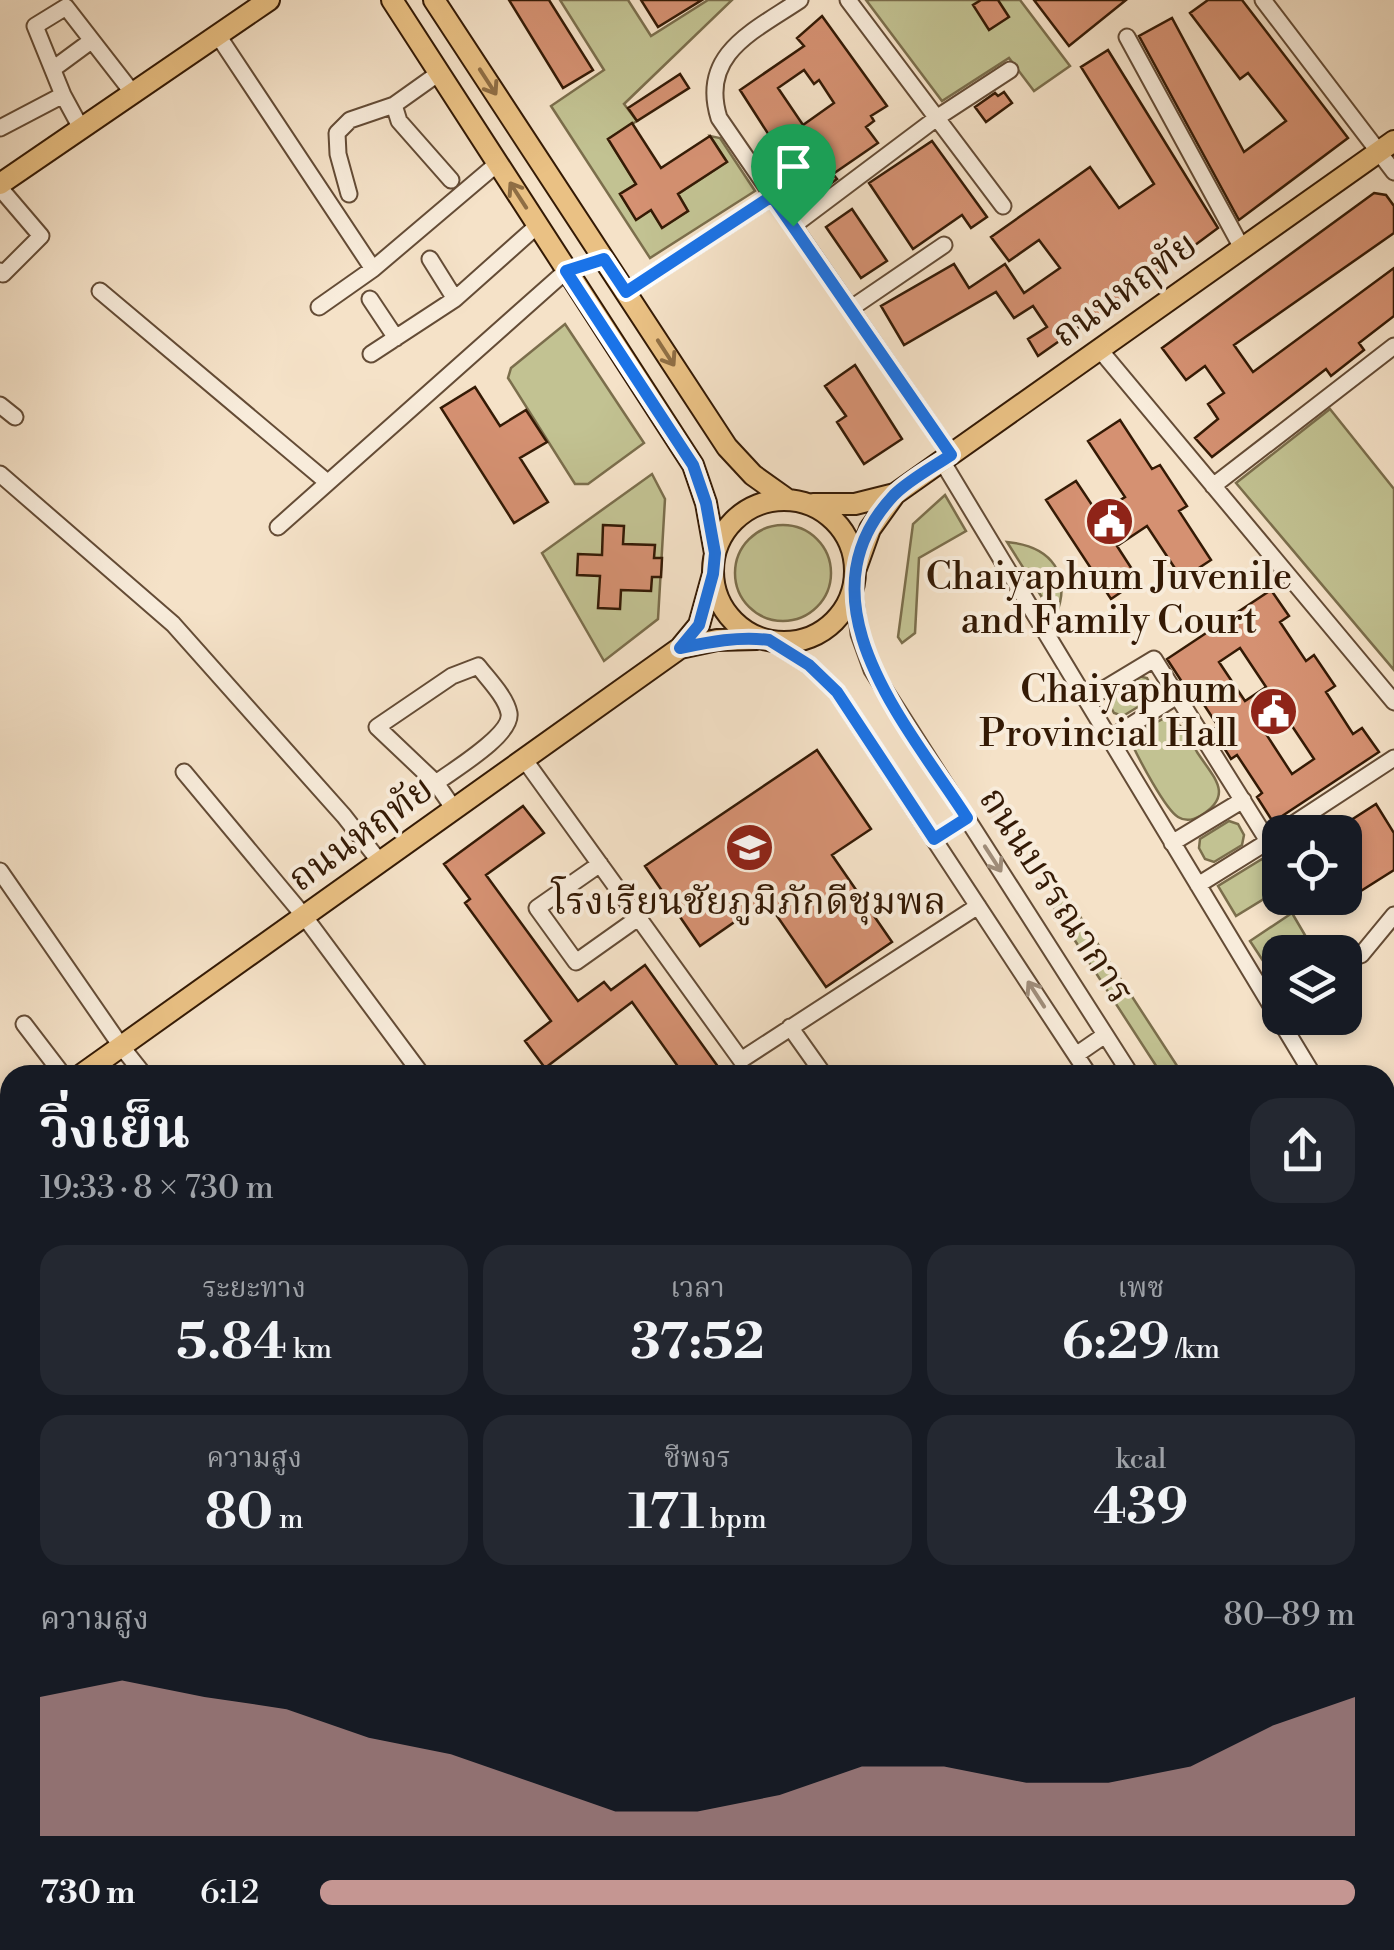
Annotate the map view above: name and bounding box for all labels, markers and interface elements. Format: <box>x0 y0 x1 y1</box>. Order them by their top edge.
one-way arrow <box>477 67 498 95</box>
pin <box>751 124 836 227</box>
icon: arrive <box>766 139 821 194</box>
one-way arrow <box>508 181 529 210</box>
street label: ถนนหฤทัย <box>1043 222 1207 359</box>
one-way arrow <box>656 339 677 367</box>
public building icon: Chaiyaphum Juvenile and Family Court <box>1083 496 1135 548</box>
place label: Chaiyaphum Juvenile and Family Court <box>926 554 1292 645</box>
place label: Chaiyaphum Provincial Hall <box>979 667 1238 758</box>
public building icon: Chaiyaphum Provincial Hall <box>1247 685 1299 737</box>
street label: ถนนหฤทัย <box>279 766 443 903</box>
street label: ถนนบรรณาการ <box>968 778 1143 1013</box>
map controls <box>1262 815 1362 1035</box>
button: locate <box>1262 815 1362 915</box>
school or university icon: โรงเรียนชัยภูมิภักดีชุมพล <box>723 821 775 873</box>
one-way arrow <box>982 844 1003 873</box>
place label: โรงเรียนชัยภูมิภักดีชุมพล <box>551 876 946 926</box>
button: layers <box>1262 935 1362 1035</box>
one-way arrow <box>1025 980 1046 1008</box>
text: วิ่งเย็น <box>40 1096 190 1165</box>
button: share <box>1250 1098 1355 1203</box>
text: 19:33 · 8 × 730 m <box>40 1168 274 1208</box>
text: ระยะทาง <box>202 1271 306 1306</box>
text: เวลา <box>670 1271 725 1306</box>
text: เพซ <box>1117 1271 1164 1306</box>
text: 5.84 <box>176 1312 287 1374</box>
text: 37:52 <box>630 1312 765 1374</box>
text: 6:29 <box>1062 1312 1170 1374</box>
text: km <box>287 1332 332 1367</box>
text: /km <box>1170 1332 1220 1367</box>
text: ความสูง <box>206 1441 302 1476</box>
text: ชีพจร <box>664 1441 731 1476</box>
text: kcal <box>1115 1442 1166 1477</box>
text: 439 <box>1093 1477 1188 1539</box>
text: 80 <box>205 1482 273 1544</box>
text: 171 <box>628 1482 704 1544</box>
text: m <box>273 1502 303 1537</box>
text: bpm <box>704 1502 767 1537</box>
text: 80–89 m <box>1223 1595 1355 1635</box>
text: ความสูง <box>40 1599 149 1639</box>
text: 730 m <box>40 1873 135 1913</box>
text: 6:12 <box>200 1873 259 1913</box>

